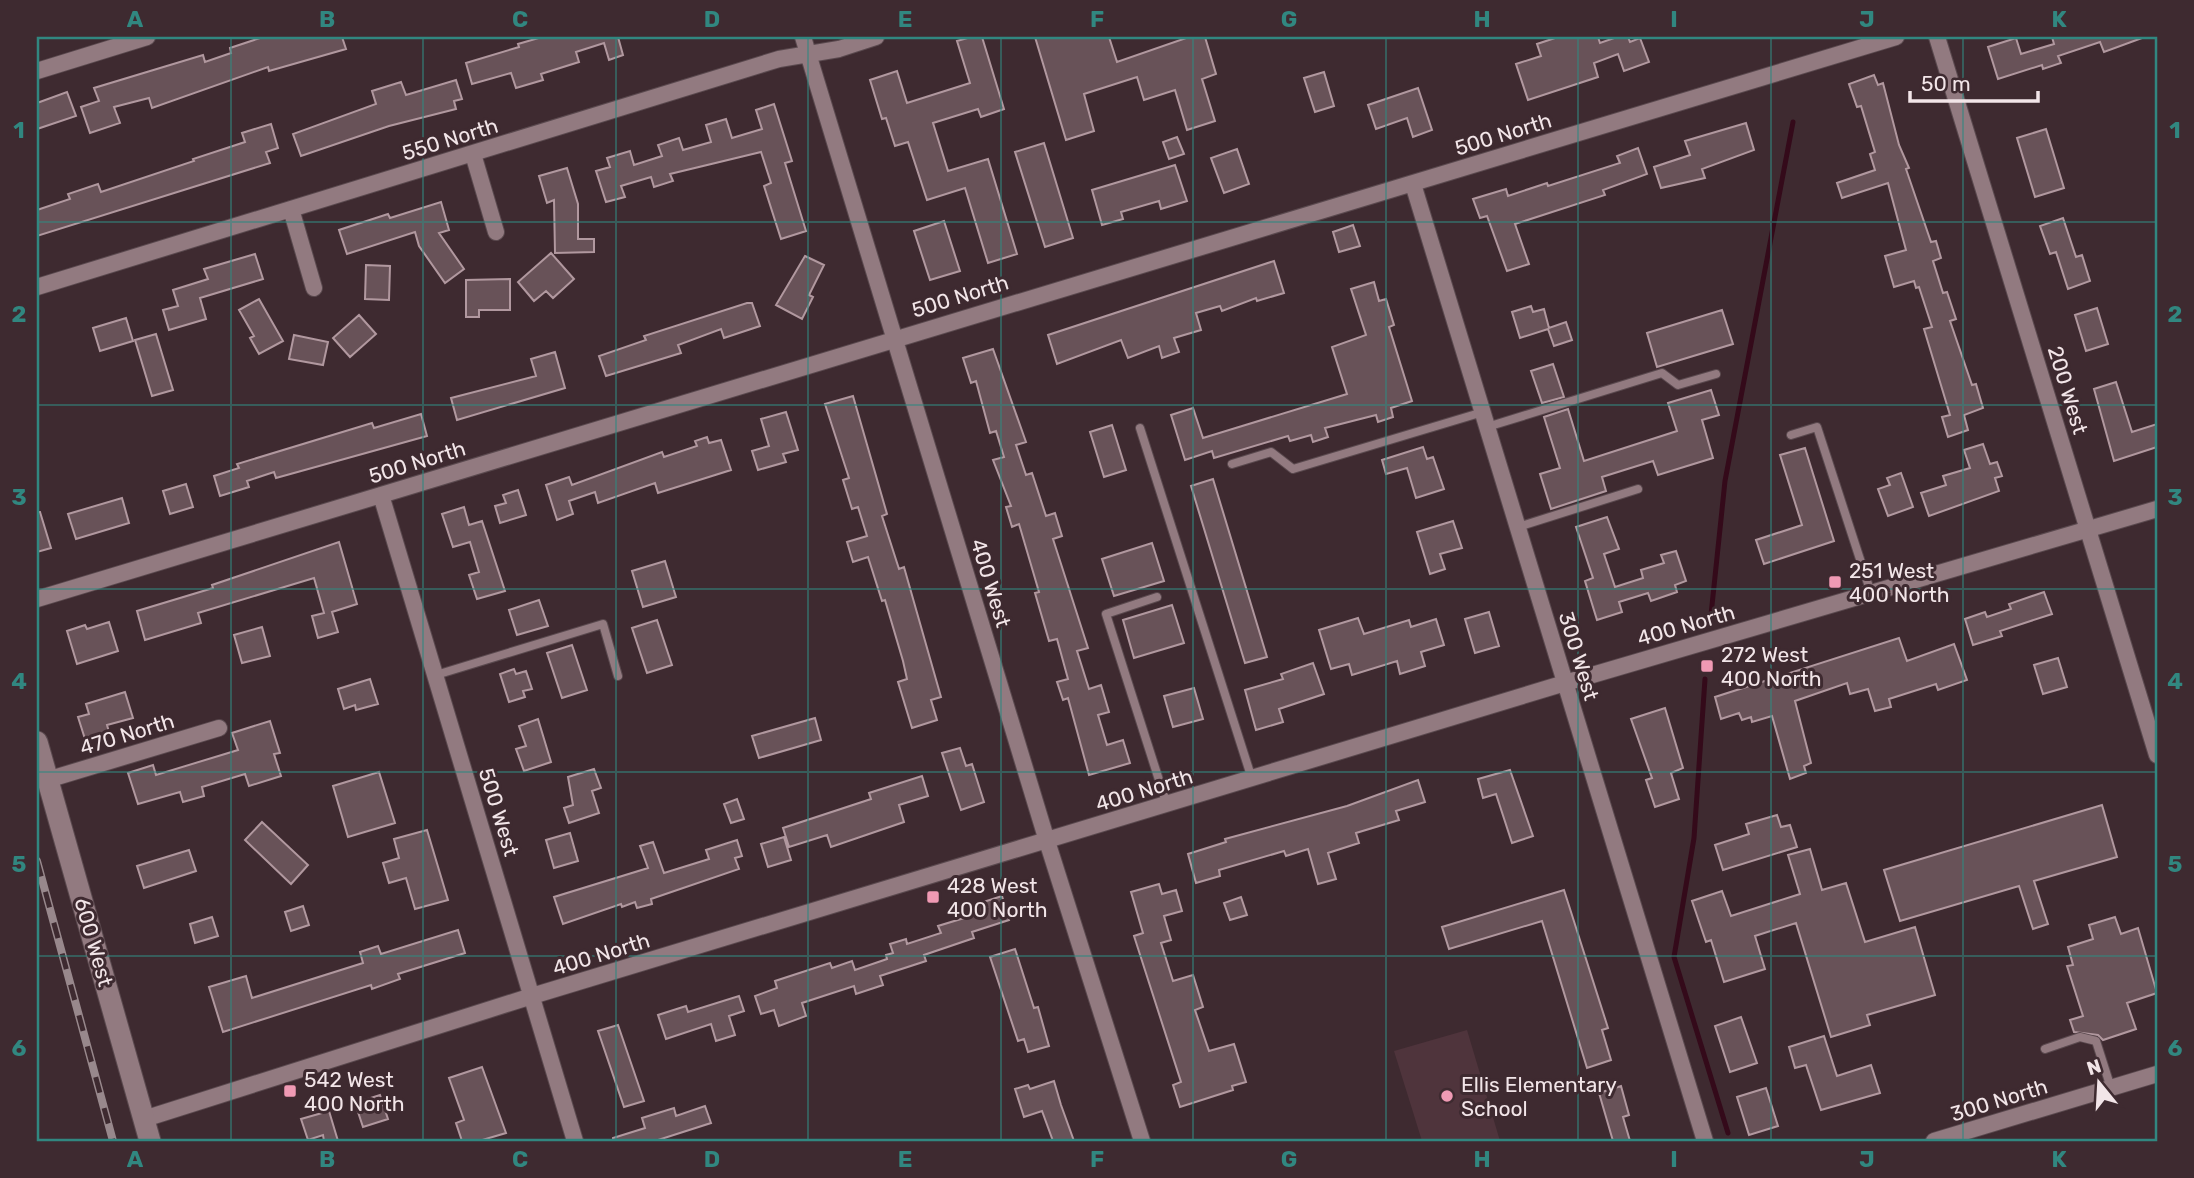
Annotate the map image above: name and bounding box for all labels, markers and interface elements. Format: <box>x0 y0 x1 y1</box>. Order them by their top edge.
text: A <box>127 5 144 33</box>
text: B <box>319 5 335 33</box>
text: C <box>512 5 528 33</box>
text: D <box>704 5 720 33</box>
text: E <box>898 5 912 33</box>
text: F <box>1090 5 1104 33</box>
text: G <box>1281 5 1297 33</box>
text: H <box>1473 5 1491 33</box>
text: I <box>1670 5 1678 33</box>
text: J <box>1859 5 1875 33</box>
text: K <box>2051 5 2067 33</box>
scale bar <box>1910 60 2038 104</box>
text: 50 m <box>1921 71 1971 96</box>
street label: 500 North <box>1452 107 1554 161</box>
street label: 550 North <box>399 113 501 165</box>
text: 1 <box>13 116 25 144</box>
text: 1 <box>2169 116 2181 144</box>
street label: 500 North <box>909 269 1011 323</box>
text: 2 <box>12 300 26 328</box>
text: 2 <box>2168 300 2182 328</box>
street label: 200 West <box>2043 343 2093 437</box>
street label: 500 North <box>366 435 468 489</box>
text: 3 <box>11 483 27 511</box>
text: 3 <box>2167 483 2183 511</box>
street label: 400 West <box>966 536 1016 630</box>
place label: 251 West 400 North <box>1849 558 1950 607</box>
marker: 251 West 400 North <box>1827 574 1843 590</box>
street label: 400 North <box>1634 599 1738 651</box>
street label: 300 West <box>1554 609 1604 703</box>
place label: 272 West 400 North <box>1721 642 1822 691</box>
marker: 272 West 400 North <box>1699 658 1715 674</box>
text: 4 <box>11 667 27 695</box>
text: 4 <box>2167 667 2183 695</box>
street label: 470 North <box>77 708 177 760</box>
street label: 400 North <box>1092 763 1196 817</box>
street label: 500 West <box>474 765 524 859</box>
text: 5 <box>12 850 27 878</box>
text: 5 <box>2168 850 2183 878</box>
place label: 428 West 400 North <box>947 873 1048 922</box>
marker: 428 West 400 North <box>925 889 941 905</box>
street label: 600 West <box>69 895 119 989</box>
street label: 400 North <box>549 927 653 981</box>
text: 6 <box>12 1034 27 1062</box>
text: 6 <box>2168 1034 2183 1062</box>
north arrow <box>2064 1048 2134 1118</box>
text: N <box>2084 1054 2104 1080</box>
place label: 542 West 400 North <box>304 1067 405 1116</box>
place label: Ellis Elementary School <box>1461 1072 1617 1121</box>
street label: 300 North <box>1947 1073 2051 1127</box>
marker: 542 West 400 North <box>282 1083 298 1099</box>
marker: Ellis Elementary School <box>1439 1088 1455 1104</box>
text: A <box>127 1145 144 1173</box>
text: B <box>319 1145 335 1173</box>
text: C <box>512 1145 528 1173</box>
text: D <box>704 1145 720 1173</box>
text: E <box>898 1145 912 1173</box>
text: F <box>1090 1145 1104 1173</box>
text: G <box>1281 1145 1297 1173</box>
text: H <box>1473 1145 1491 1173</box>
text: I <box>1670 1145 1678 1173</box>
text: J <box>1859 1145 1875 1173</box>
text: K <box>2051 1145 2067 1173</box>

